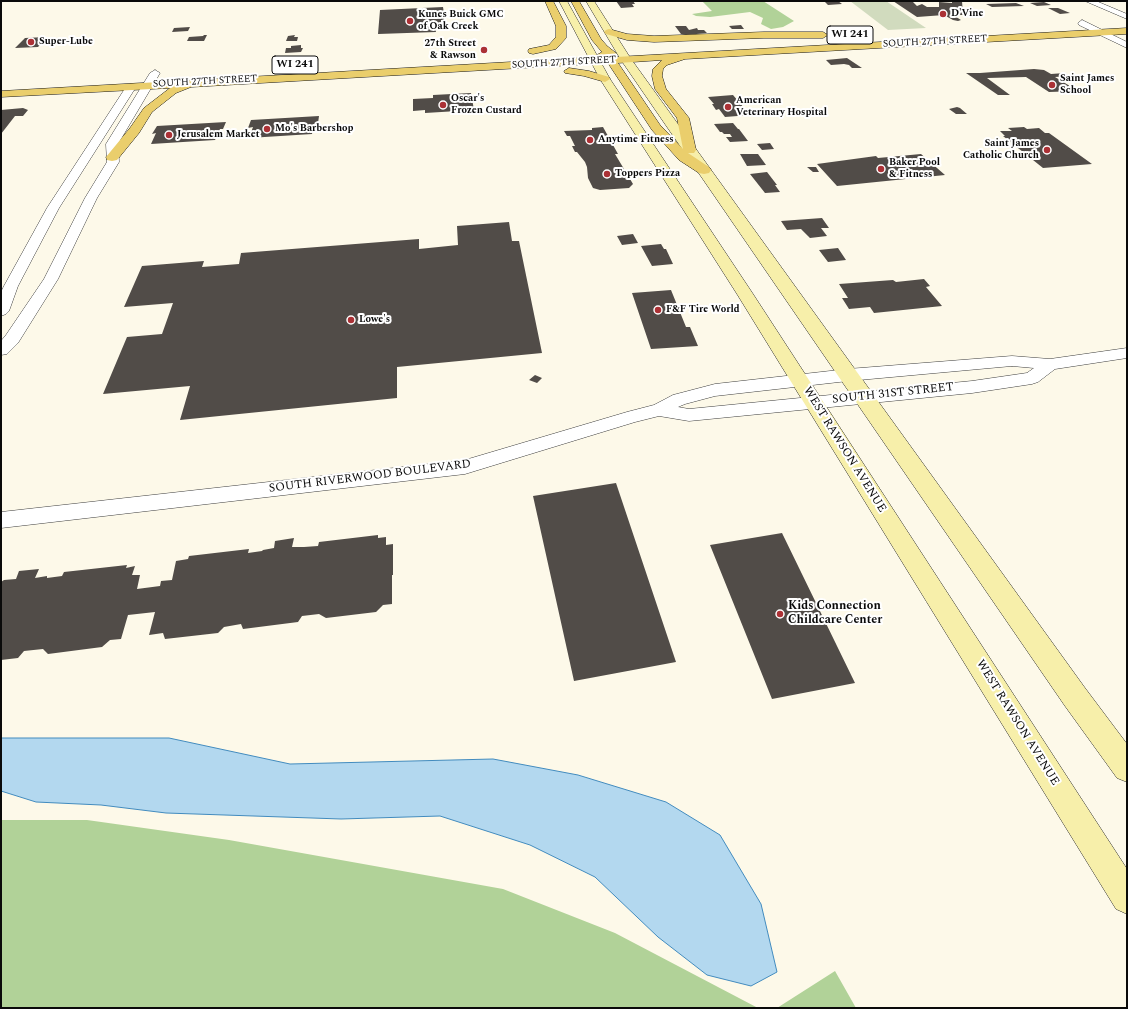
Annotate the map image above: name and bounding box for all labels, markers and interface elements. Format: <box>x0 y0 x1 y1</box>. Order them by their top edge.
place label: D'Vine <box>951 8 983 20</box>
place label: Kunes Buick GMC of Oak Creek <box>418 9 504 32</box>
marker: D'Vine <box>938 9 948 19</box>
marker: Kunes Buick GMC of Oak Creek <box>405 16 415 26</box>
road number: WI 241 <box>827 26 873 44</box>
street label: SOUTH 27TH STREET <box>883 33 987 51</box>
place label: Super-Lube <box>39 36 93 48</box>
marker: Super-Lube <box>26 37 36 47</box>
place label: 27th Street & Rawson <box>424 38 476 62</box>
marker: 27th Street & Rawson <box>479 45 489 55</box>
street label: SOUTH 27TH STREET <box>512 54 616 72</box>
road number: WI 241 <box>272 56 318 74</box>
street label: SOUTH 27TH STREET <box>153 73 257 91</box>
place label: Saint James School <box>1060 73 1114 96</box>
marker: Saint James School <box>1047 80 1057 90</box>
place label: Oscar's Frozen Custard <box>451 93 522 116</box>
place label: American Veterinary Hospital <box>736 95 827 118</box>
marker: Oscar's Frozen Custard <box>438 100 448 110</box>
marker: American Veterinary Hospital <box>723 102 733 112</box>
place label: Mo's Barbershop <box>275 123 353 135</box>
marker: Mo's Barbershop <box>262 124 272 134</box>
place label: Jerusalem Market <box>177 129 260 141</box>
marker: Jerusalem Market <box>164 130 174 140</box>
place label: Anytime Fitness <box>598 134 674 146</box>
marker: Anytime Fitness <box>585 135 595 145</box>
place label: Saint James Catholic Church <box>963 138 1039 162</box>
marker: Saint James Catholic Church <box>1042 145 1052 155</box>
place label: Baker Pool & Fitness <box>889 157 940 180</box>
marker: Baker Pool & Fitness <box>876 164 886 174</box>
place label: Toppers Pizza <box>615 168 680 180</box>
marker: Toppers Pizza <box>602 169 612 179</box>
place label: F&F Tire World <box>666 304 740 316</box>
marker: F&F Tire World <box>653 305 663 315</box>
place label: Lowe's <box>359 314 390 326</box>
marker: Lowe's <box>346 315 356 325</box>
street label: SOUTH 31ST STREET <box>832 380 954 408</box>
street label: WEST RAWSON AVENUE <box>799 384 889 516</box>
street label: SOUTH RIVERWOOD BOULEVARD <box>268 457 472 497</box>
place label: Kids Connection Childcare Center <box>788 600 882 628</box>
marker: Kids Connection Childcare Center <box>775 609 785 619</box>
street label: WEST RAWSON AVENUE <box>972 657 1062 789</box>

